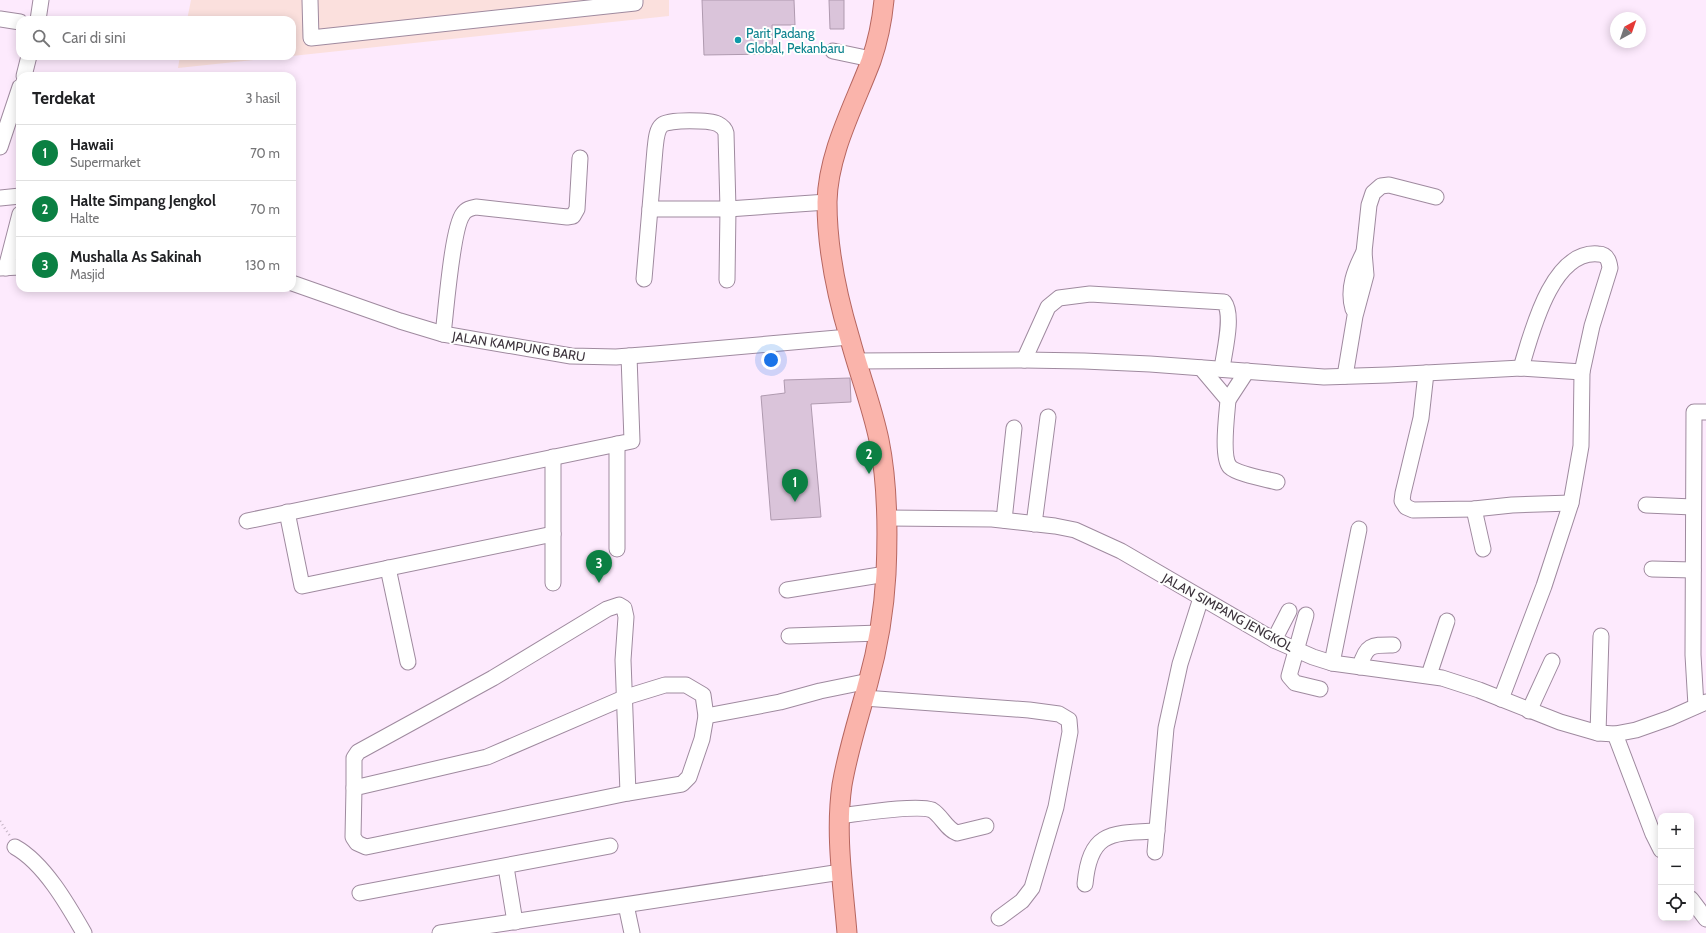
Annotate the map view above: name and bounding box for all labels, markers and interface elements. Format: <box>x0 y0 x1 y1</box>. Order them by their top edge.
north arrow <box>1610 12 1646 48</box>
search box <box>16 16 296 60</box>
place label: Parit Padang Global, Pekanbaru <box>746 25 845 56</box>
icon: search <box>30 27 52 49</box>
text: Cari di sini <box>62 29 126 47</box>
marker: Parit Padang Global, Pekanbaru <box>733 35 743 45</box>
text: Terdekat <box>32 88 95 108</box>
text: 3 hasil <box>246 90 280 106</box>
text: Hawaii <box>70 136 114 154</box>
text: 1 <box>43 145 47 161</box>
text: 70 m <box>250 145 280 161</box>
text: Supermarket <box>70 154 141 170</box>
text: Halte Simpang Jengkol <box>70 192 216 210</box>
text: 2 <box>42 201 48 217</box>
text: 70 m <box>250 201 280 217</box>
text: Halte <box>70 210 99 226</box>
text: Mushalla As Sakinah <box>70 248 202 266</box>
text: 3 <box>41 257 49 273</box>
text: 130 m <box>245 257 280 273</box>
text: Masjid <box>70 266 105 282</box>
street label: JALAN KAMPUNG BARU <box>450 327 587 364</box>
your location <box>761 350 781 370</box>
pin: 2 <box>856 441 882 474</box>
pin: 1 <box>782 469 808 502</box>
pin: 3 <box>586 550 612 583</box>
street label: JALAN SIMPANG JENGKOL <box>1159 569 1297 655</box>
map controls <box>1658 813 1694 921</box>
button: + <box>1658 813 1694 849</box>
button: − <box>1658 849 1694 885</box>
button: locate <box>1658 885 1694 921</box>

